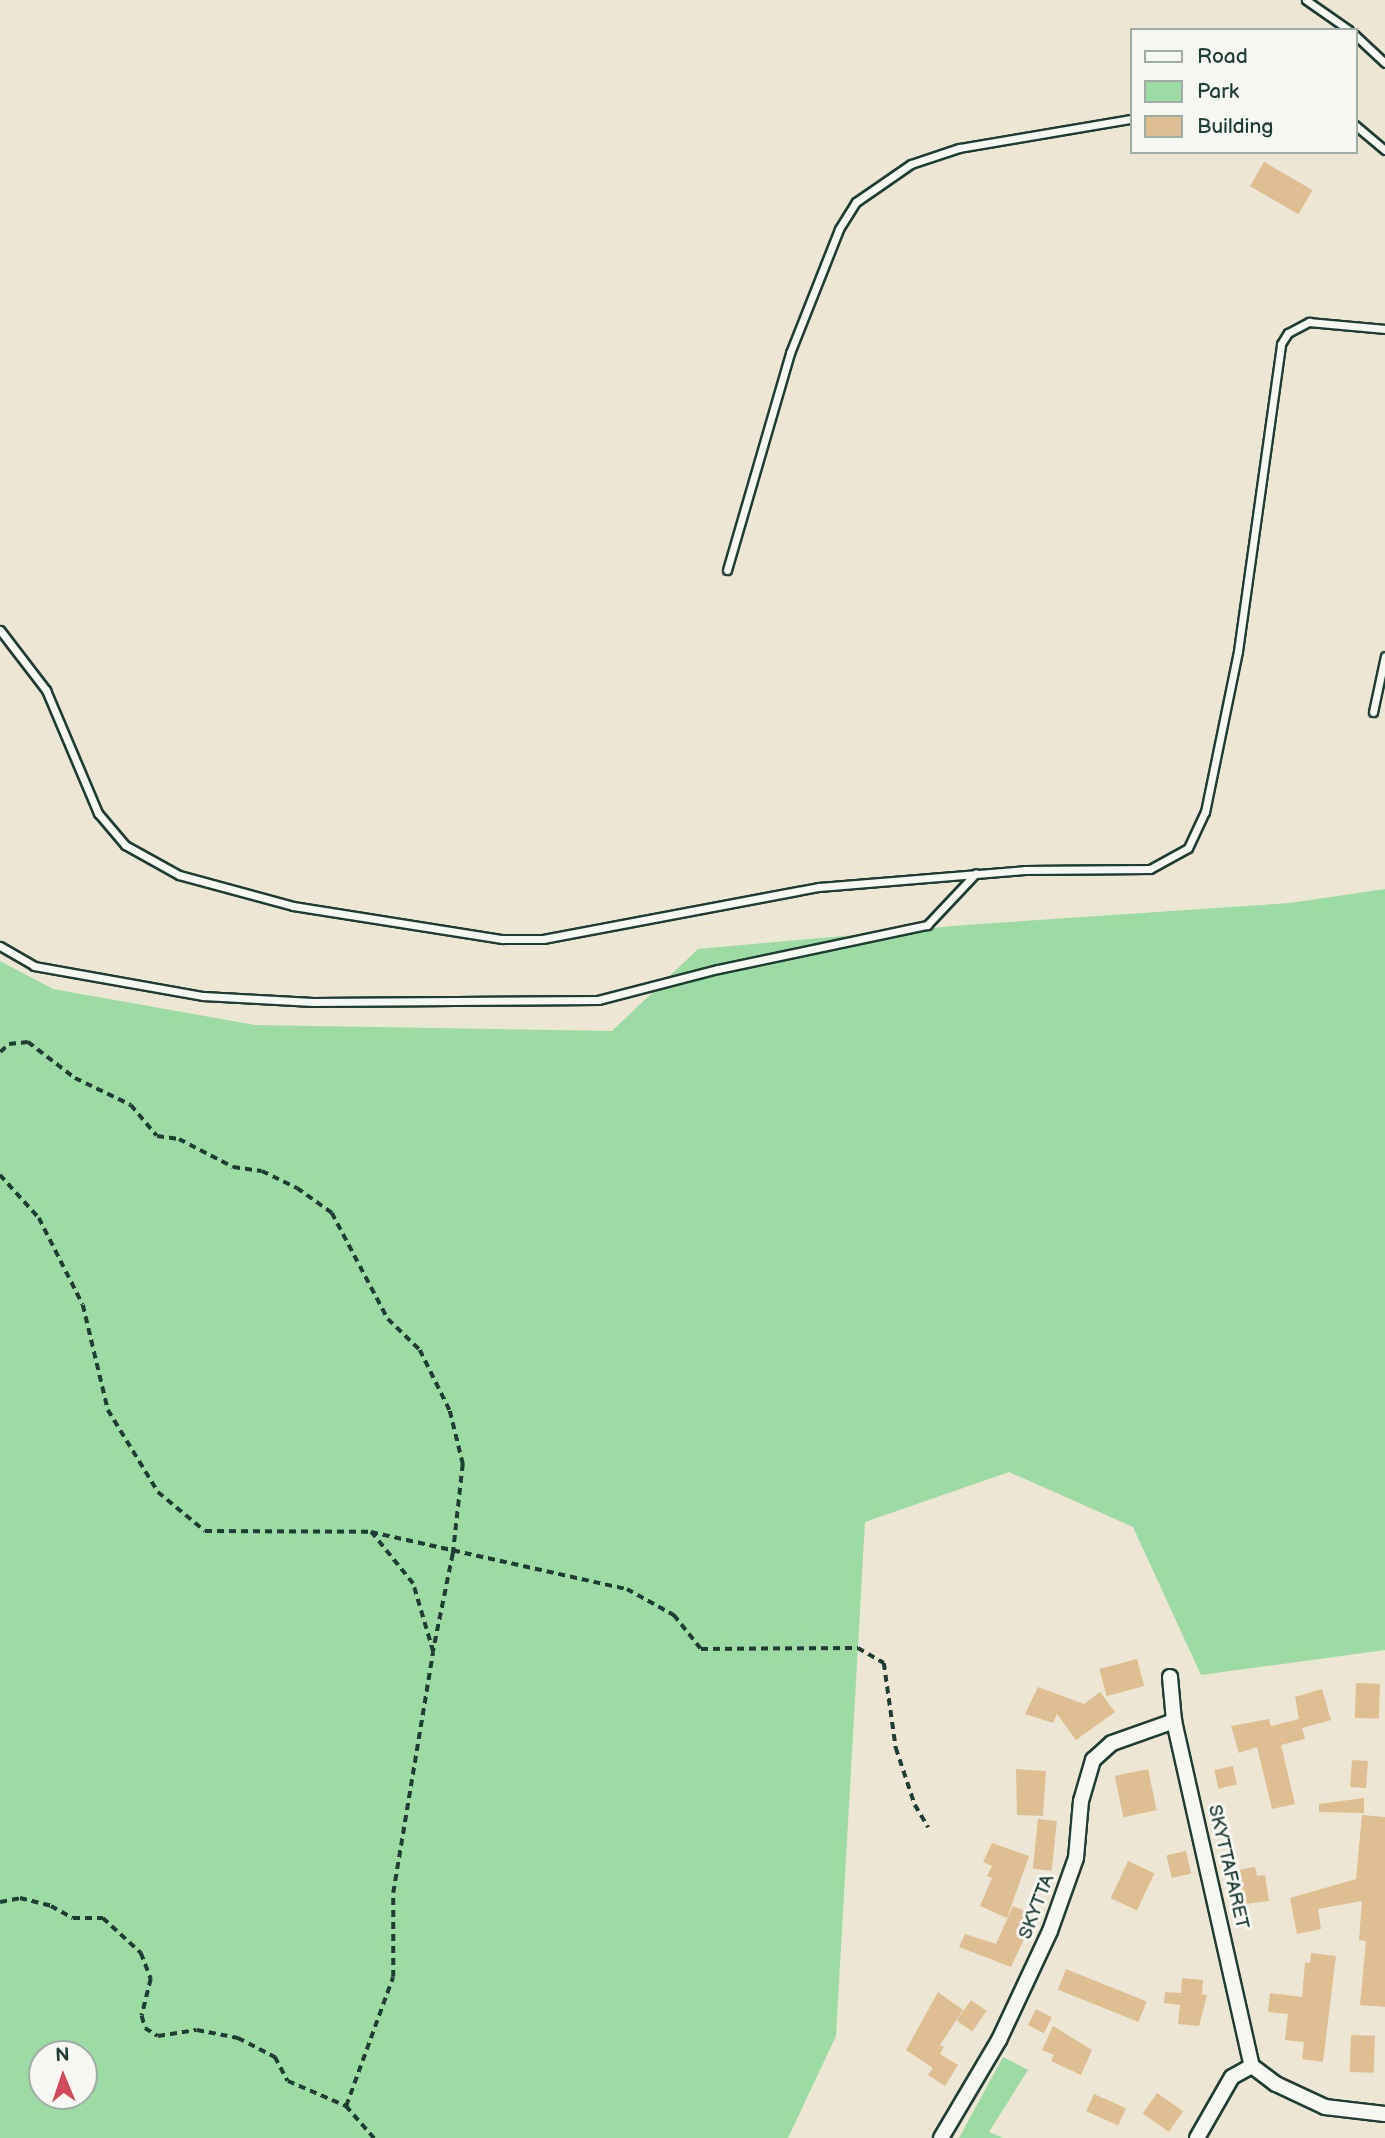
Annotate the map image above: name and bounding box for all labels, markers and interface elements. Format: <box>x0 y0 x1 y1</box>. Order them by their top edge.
legend <box>1130 28 1357 154</box>
text: Road <box>1197 44 1248 69</box>
text: Park <box>1197 79 1239 104</box>
text: Building <box>1197 114 1273 139</box>
street label: SKYTTAFARET <box>1203 1803 1253 1931</box>
street label: SKYTTA <box>1014 1871 1060 1943</box>
north arrow <box>28 2040 98 2110</box>
text: N <box>55 2044 70 2067</box>

